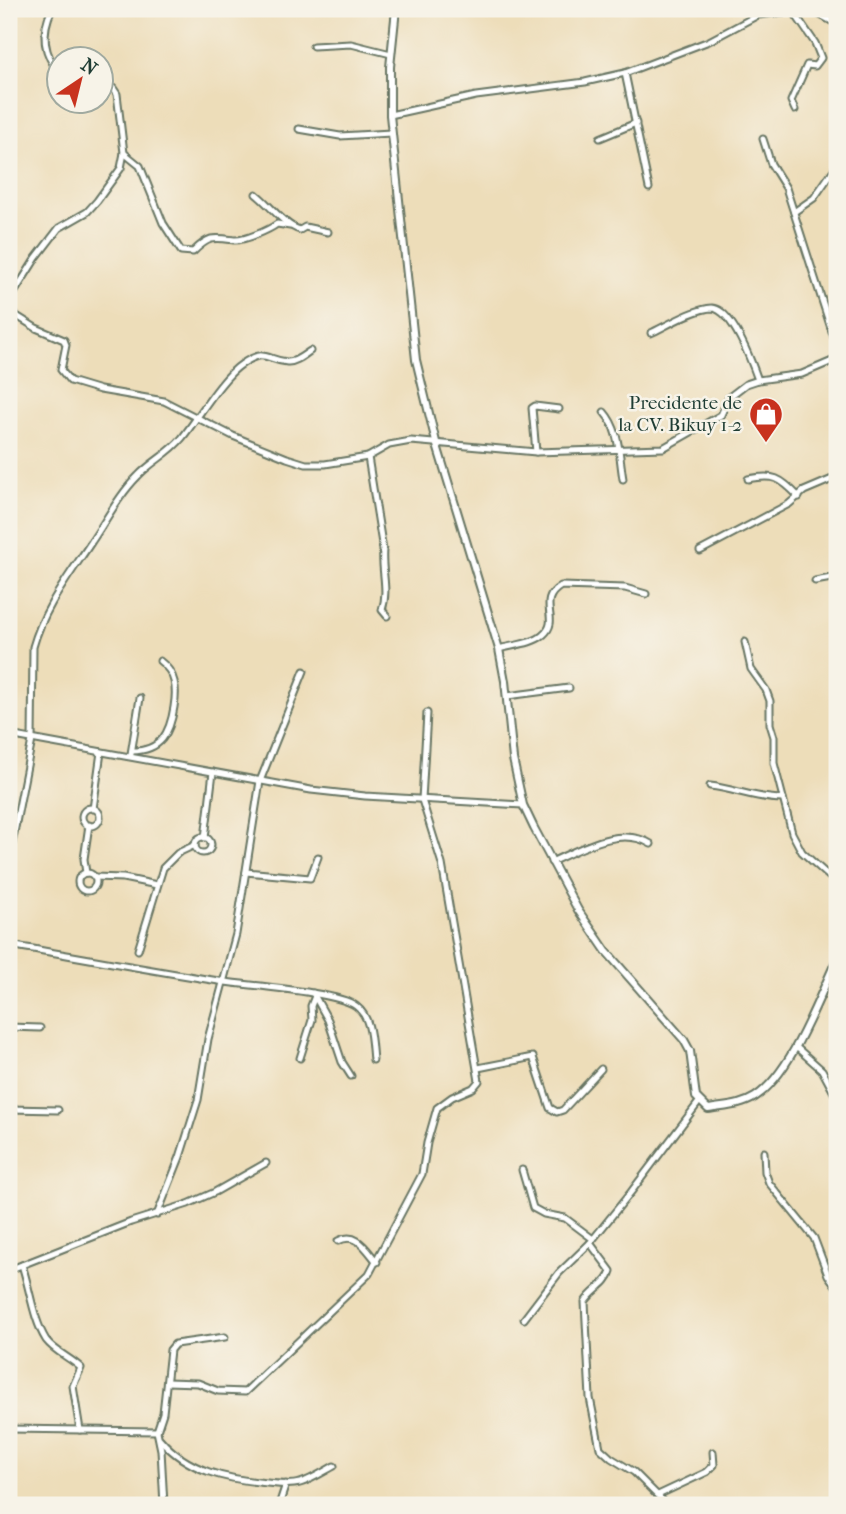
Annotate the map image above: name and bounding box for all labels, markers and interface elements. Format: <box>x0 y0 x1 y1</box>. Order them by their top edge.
north arrow <box>46 46 116 116</box>
text: N <box>77 54 102 80</box>
place label: Precidente de la CV. Bikuy 1-2 <box>617 392 742 436</box>
shop icon: Precidente de la CV. Bikuy 1-2 <box>747 395 785 444</box>

